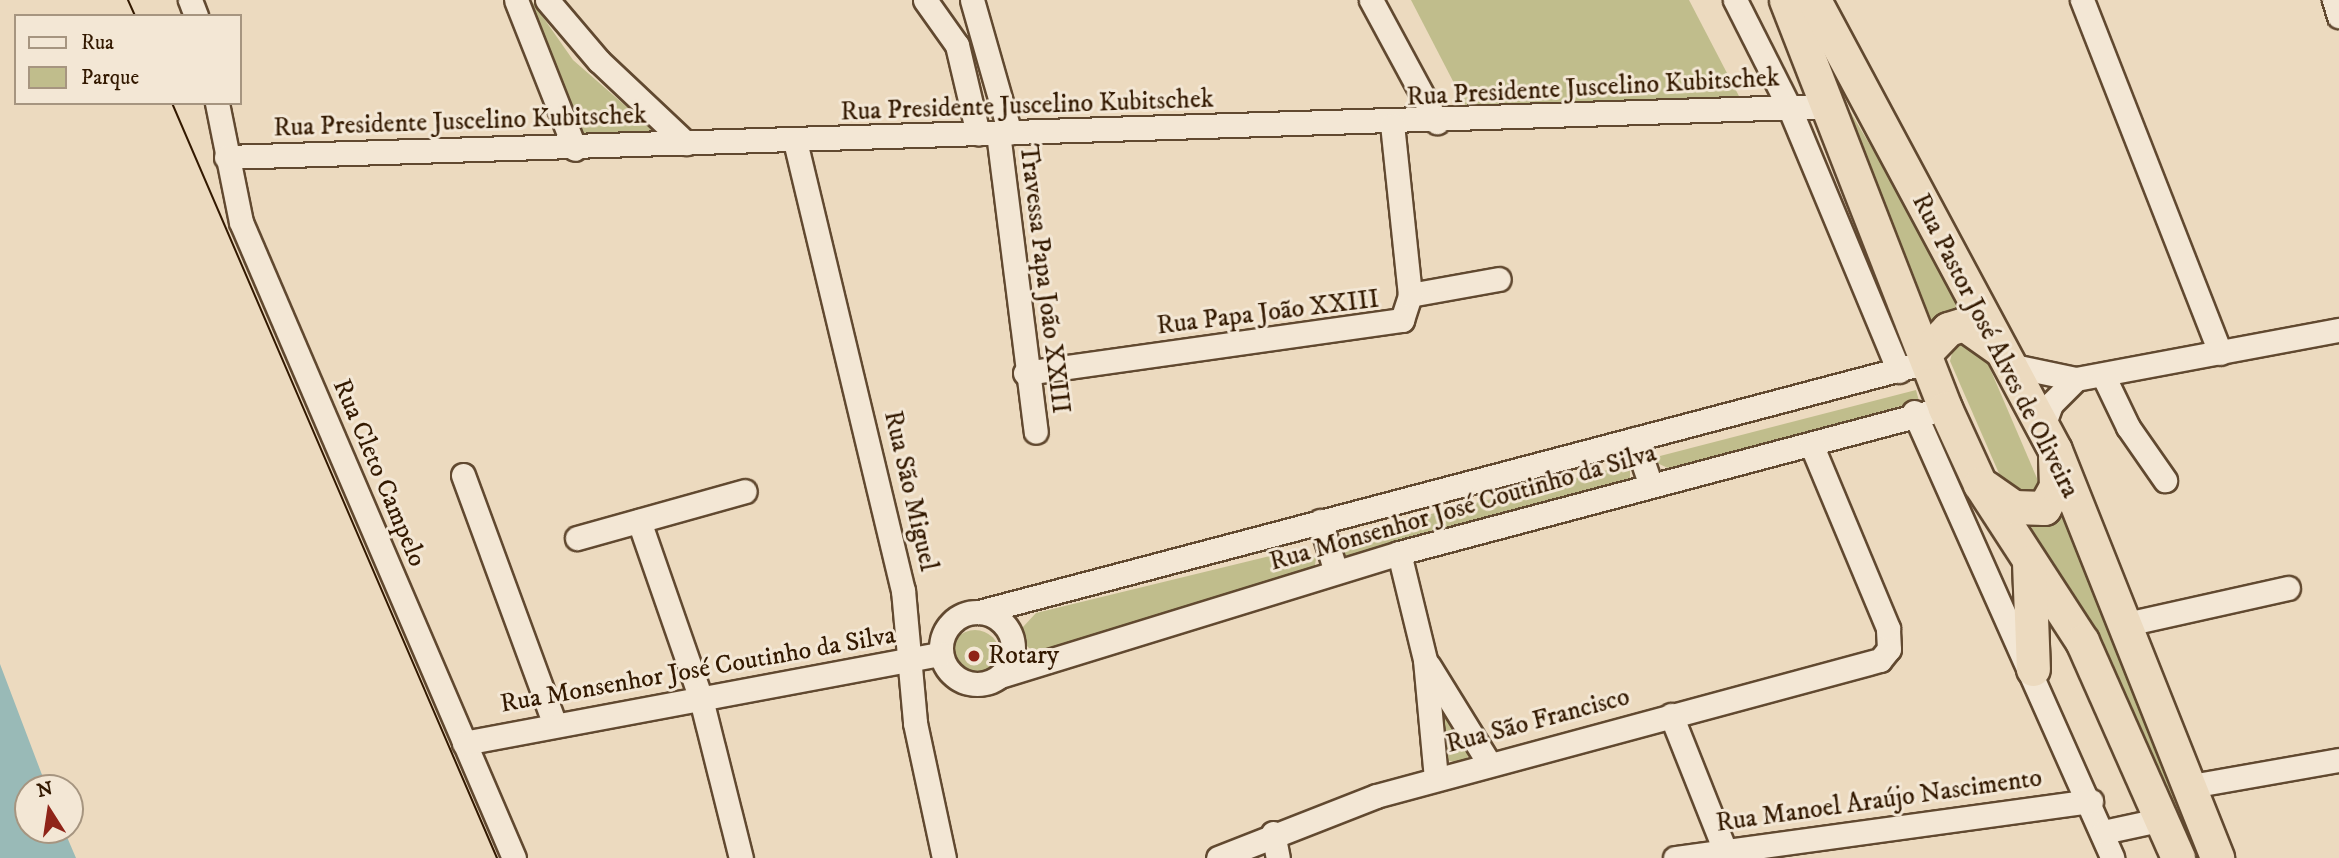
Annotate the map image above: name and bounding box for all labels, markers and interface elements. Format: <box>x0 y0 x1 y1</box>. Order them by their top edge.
legend <box>14 14 242 105</box>
text: Rua <box>81 30 114 56</box>
street label: Rua Presidente Juscelino Kubitschek <box>1406 63 1780 113</box>
text: Parque <box>81 65 139 91</box>
street label: Rua Presidente Juscelino Kubitschek <box>840 84 1214 128</box>
street label: Rua Presidente Juscelino Kubitschek <box>273 100 647 144</box>
street label: Travessa Papa João XXIII <box>1012 143 1076 415</box>
street label: Rua Pastor José Alves de Oliveira <box>1905 189 2085 503</box>
street label: Rua Papa João XXIII <box>1155 284 1381 342</box>
street label: Rua Cleto Campelo <box>325 374 433 572</box>
street label: Rua São Miguel <box>876 408 944 574</box>
street label: Rua Monsenhor José Coutinho da Silva <box>1266 438 1660 578</box>
street label: Rua Monsenhor José Coutinho da Silva <box>498 620 898 720</box>
place label: Rotary <box>988 640 1059 672</box>
marker: Rotary <box>966 648 982 664</box>
street label: Rua São Francisco <box>1443 682 1633 760</box>
street label: Rua Manoel Araújo Nascimento <box>1714 763 2044 839</box>
north arrow <box>14 774 84 844</box>
text: N <box>35 777 55 803</box>

